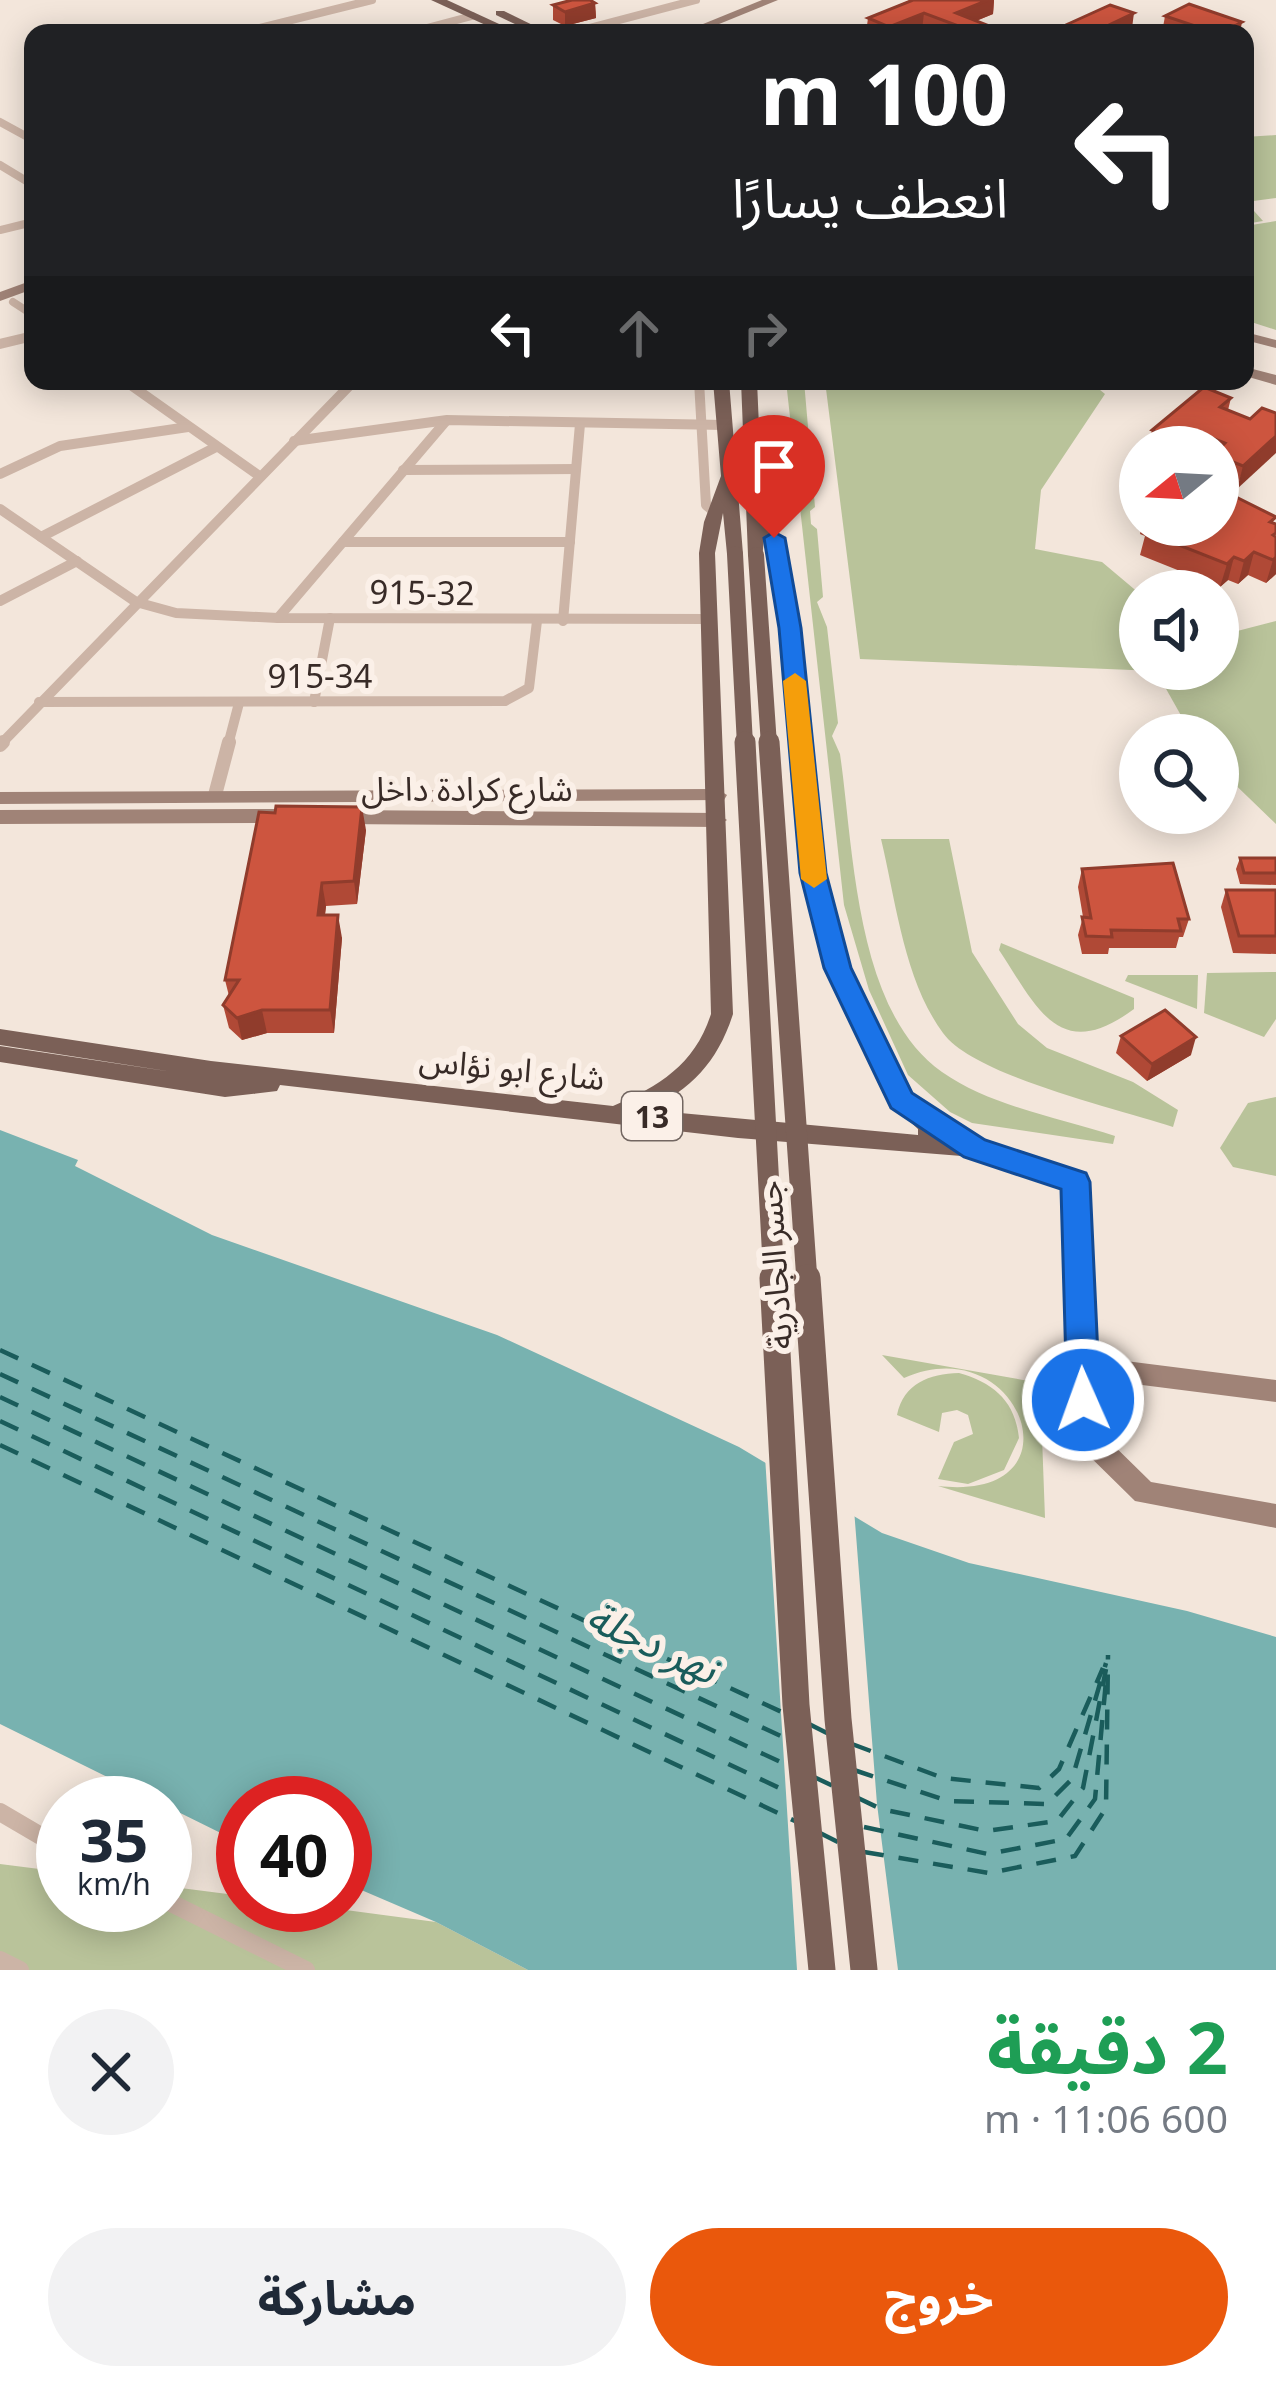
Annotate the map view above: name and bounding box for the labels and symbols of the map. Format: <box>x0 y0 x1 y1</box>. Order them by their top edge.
pin <box>723 415 825 538</box>
north arrow <box>1119 426 1239 546</box>
street label: 915-32 <box>369 569 475 615</box>
street label: 915-34 <box>267 653 373 698</box>
street label: شارع كرادة داخل <box>361 766 573 814</box>
street label: شارع ابو نؤاس <box>417 1036 607 1103</box>
road number: 13 <box>622 1092 682 1140</box>
street label: جسر الجادرية <box>746 1179 802 1351</box>
position arrow <box>1020 1337 1146 1463</box>
water label: نهر دجلة <box>578 1586 730 1697</box>
speed limit sign: 40 <box>216 1776 372 1932</box>

